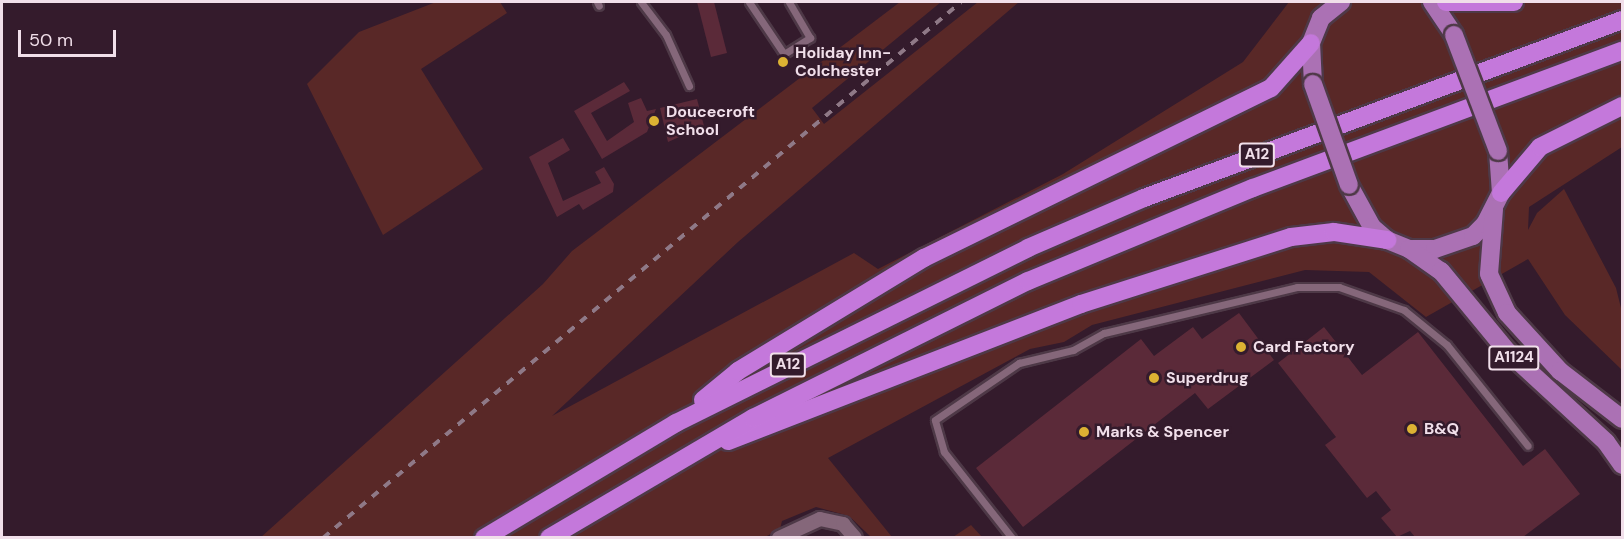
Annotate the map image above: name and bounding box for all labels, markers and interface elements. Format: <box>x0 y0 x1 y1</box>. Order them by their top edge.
scale bar <box>21 18 118 56</box>
text: 50 m <box>29 28 73 52</box>
place label: Holiday Inn- Colchester <box>795 43 891 81</box>
marker: Holiday Inn- Colchester <box>776 55 790 69</box>
place label: Doucecroft School <box>666 102 755 140</box>
marker: Doucecroft School <box>647 114 661 128</box>
road number: A12 <box>1238 143 1276 167</box>
place label: Card Factory <box>1253 337 1355 357</box>
marker: Card Factory <box>1234 340 1248 354</box>
road number: A1124 <box>1487 346 1541 370</box>
road number: A12 <box>768 353 808 377</box>
place label: Superdrug <box>1166 368 1248 388</box>
marker: Superdrug <box>1147 371 1161 385</box>
place label: B&Q <box>1424 419 1459 439</box>
place label: Marks & Spencer <box>1096 422 1229 442</box>
marker: B&Q <box>1405 422 1419 436</box>
marker: Marks & Spencer <box>1077 425 1091 439</box>

